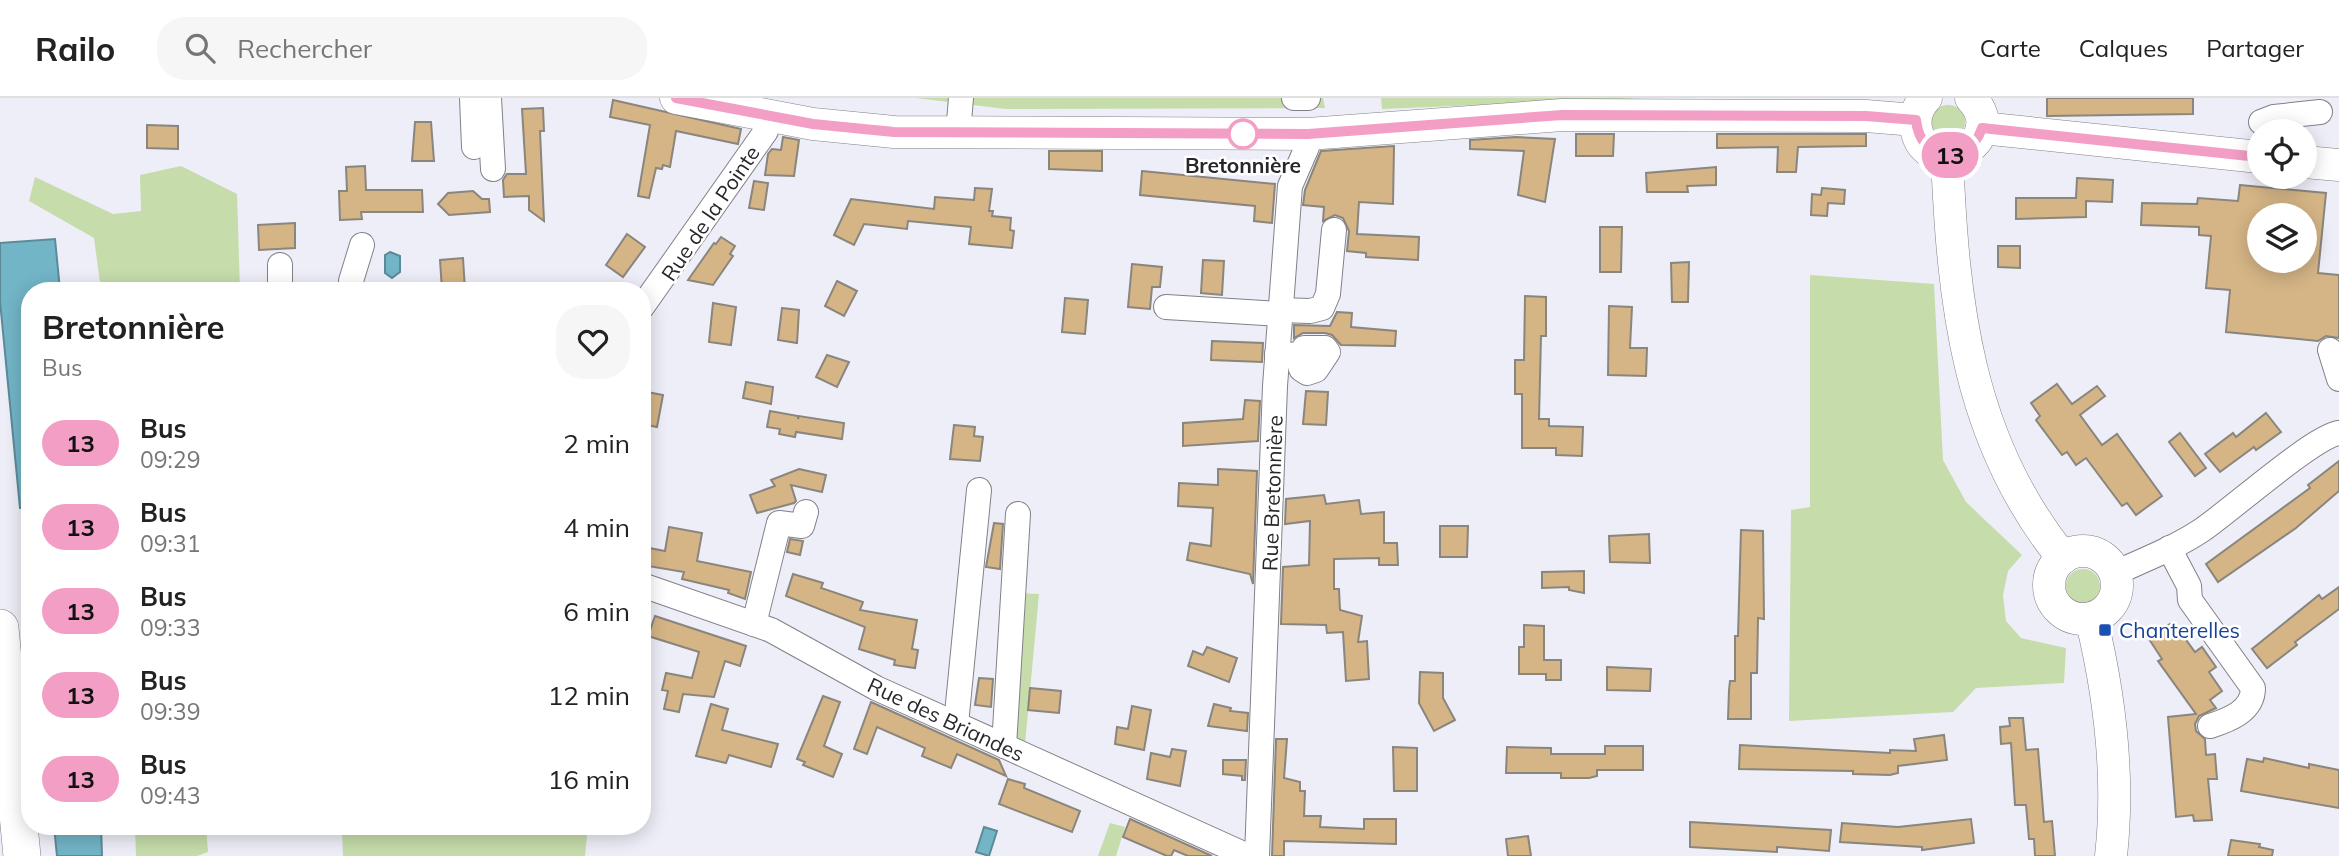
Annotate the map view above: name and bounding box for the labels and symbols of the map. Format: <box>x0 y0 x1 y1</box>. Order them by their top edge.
marker: Bretonnière <box>1228 119 1258 149</box>
line badge: 13 <box>1918 132 1982 178</box>
street label: Rue de la Pointe <box>655 141 765 285</box>
place label: Bretonnière <box>1185 152 1301 178</box>
street label: Rue Bretonnière <box>1256 415 1288 571</box>
place label: Chanterelles <box>2119 617 2240 643</box>
marker: Chanterelles <box>2097 622 2113 638</box>
street label: Rue des Briandes <box>864 671 1028 767</box>

